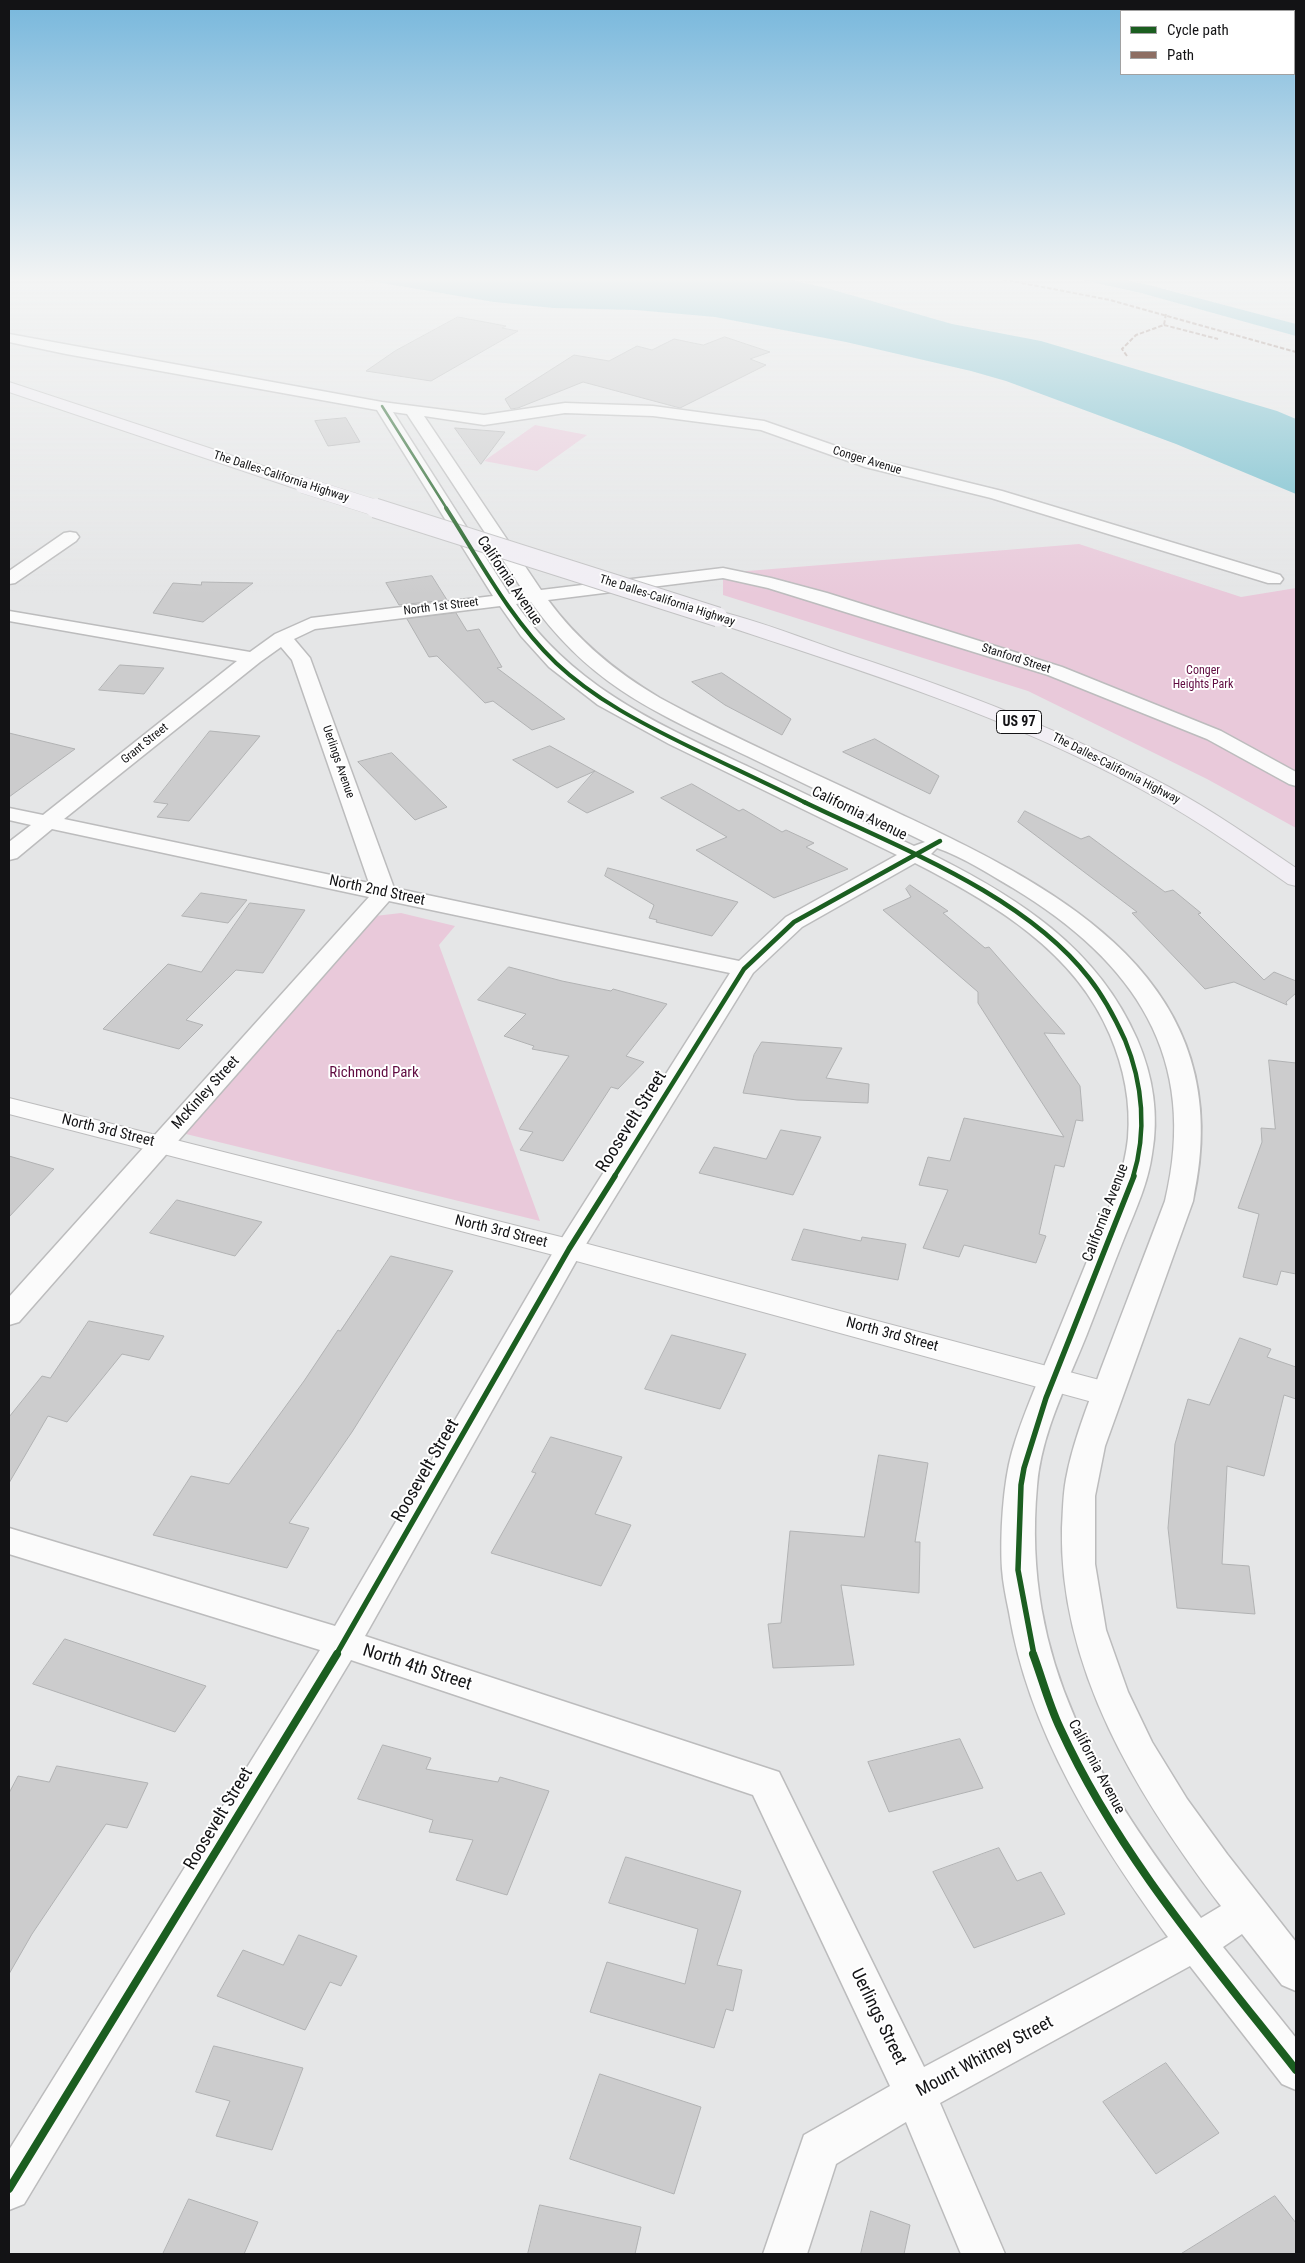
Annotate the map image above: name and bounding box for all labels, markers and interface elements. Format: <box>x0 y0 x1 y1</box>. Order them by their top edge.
legend <box>1120 10 1295 75</box>
text: Cycle path <box>1167 21 1229 39</box>
text: Path <box>1167 46 1194 64</box>
street label: Conger Avenue <box>831 444 903 478</box>
street label: The Dalles-California Highway <box>211 448 351 506</box>
street label: California Avenue <box>472 533 546 629</box>
street label: The Dalles-California Highway <box>597 572 737 630</box>
street label: North 1st Street <box>403 595 479 619</box>
street label: Stanford Street <box>980 641 1052 677</box>
park label: Conger Heights Park <box>1173 664 1233 692</box>
road number: US 97 <box>996 710 1042 734</box>
street label: Grant Street <box>119 721 171 767</box>
street label: Uerlings Avenue <box>319 724 357 800</box>
street label: The Dalles-California Highway <box>1050 730 1182 808</box>
street label: California Avenue <box>808 783 910 845</box>
street label: North 2nd Street <box>327 872 427 910</box>
street label: McKinley Street <box>168 1053 244 1133</box>
park label: Richmond Park <box>329 1064 419 1082</box>
street label: Roosevelt Street <box>592 1067 672 1177</box>
street label: North 3rd Street <box>60 1111 156 1151</box>
street label: California Avenue <box>1079 1161 1133 1265</box>
street label: North 3rd Street <box>453 1212 549 1252</box>
street label: North 3rd Street <box>844 1314 940 1356</box>
street label: Roosevelt Street <box>388 1415 464 1527</box>
street label: North 4th Street <box>360 1640 474 1696</box>
street label: California Avenue <box>1064 1717 1128 1817</box>
street label: Roosevelt Street <box>180 1764 258 1874</box>
street label: Uerlings Street <box>845 1965 911 2069</box>
street label: Mount Whitney Street <box>913 2012 1057 2102</box>

